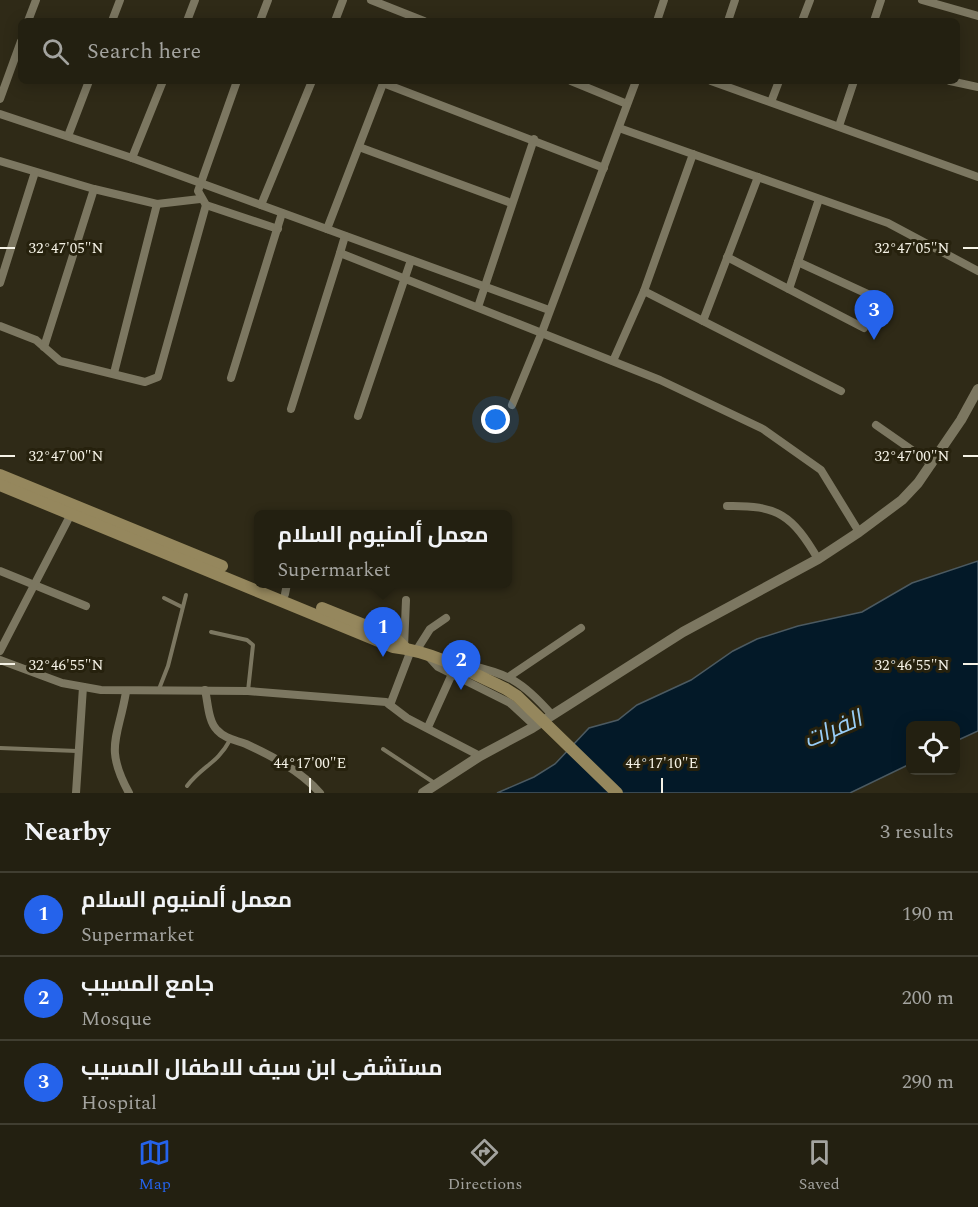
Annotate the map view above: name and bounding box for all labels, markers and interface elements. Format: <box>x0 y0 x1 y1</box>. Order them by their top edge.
search box <box>18 18 960 84</box>
icon: search <box>39 35 72 68</box>
text: Search here <box>87 35 201 68</box>
text: 32°47'05"N <box>29 237 104 260</box>
text: 32°47'05"N <box>875 237 950 260</box>
pin: 3 <box>854 290 894 340</box>
your location <box>481 405 510 434</box>
text: 32°47'00"N <box>29 445 104 468</box>
text: 32°47'00"N <box>875 445 950 468</box>
popup <box>254 510 512 588</box>
text: معمل ألمنيوم السلام <box>277 519 489 552</box>
text: Supermarket <box>277 555 391 585</box>
pin: 1 <box>364 608 403 657</box>
pin: 2 <box>442 640 480 690</box>
text: 32°46'55"N <box>29 654 104 677</box>
text: 32°46'55"N <box>875 654 950 677</box>
water label: الفرات <box>798 701 870 758</box>
map controls <box>906 721 960 775</box>
button: locate <box>906 721 960 775</box>
text: 44°17'00"E <box>274 752 346 775</box>
text: 44°17'10"E <box>626 752 698 775</box>
text: Nearby <box>24 812 110 852</box>
text: 3 results <box>880 817 954 847</box>
text: معمل ألمنيوم السلام <box>81 884 292 917</box>
text: 1 <box>38 899 49 929</box>
text: 190 m <box>902 899 954 929</box>
text: Supermarket <box>81 920 194 950</box>
text: جامع المسيب <box>81 968 214 1001</box>
text: 2 <box>38 983 49 1013</box>
text: 200 m <box>902 983 954 1013</box>
text: Mosque <box>81 1004 152 1034</box>
text: مستشفى ابن سيف للاطفال المسيب <box>81 1052 442 1085</box>
text: 3 <box>38 1067 49 1097</box>
text: 290 m <box>902 1067 954 1097</box>
text: Hospital <box>81 1088 157 1118</box>
tab: Map <box>138 1136 171 1196</box>
tab: Directions <box>448 1136 522 1196</box>
tab: Saved <box>799 1136 840 1196</box>

